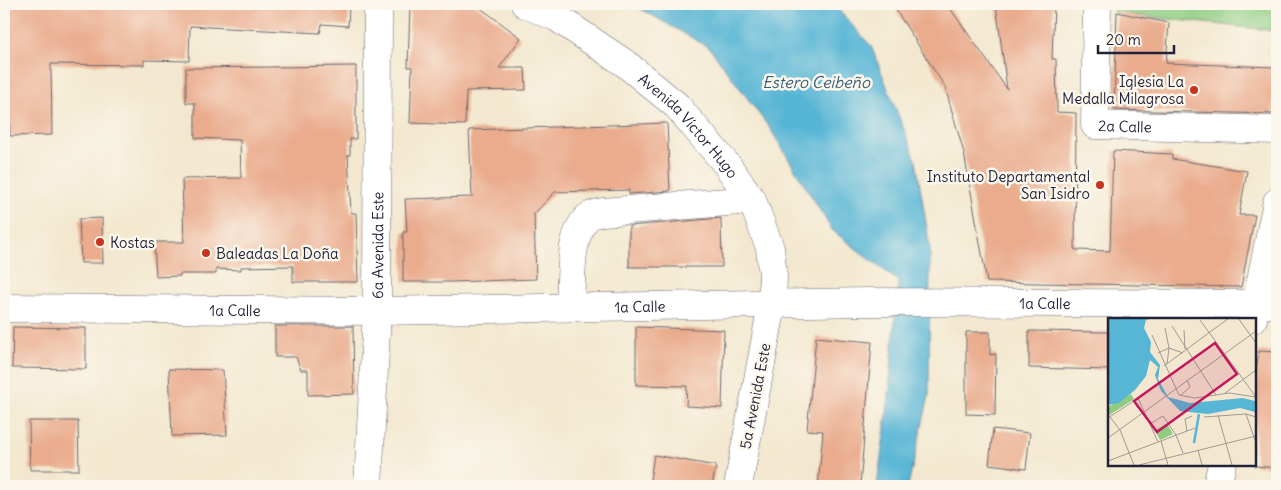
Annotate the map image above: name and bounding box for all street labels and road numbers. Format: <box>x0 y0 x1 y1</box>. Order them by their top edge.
street label: Avenida Víctor Hugo <box>635 69 743 182</box>
street label: 2a Calle <box>1098 116 1152 136</box>
street label: 6a Avenida Este <box>368 191 387 299</box>
street label: 1a Calle <box>1019 293 1071 312</box>
street label: 1a Calle <box>614 296 666 316</box>
street label: 1a Calle <box>209 300 261 320</box>
street label: 5a Avenida Este <box>735 342 775 450</box>

